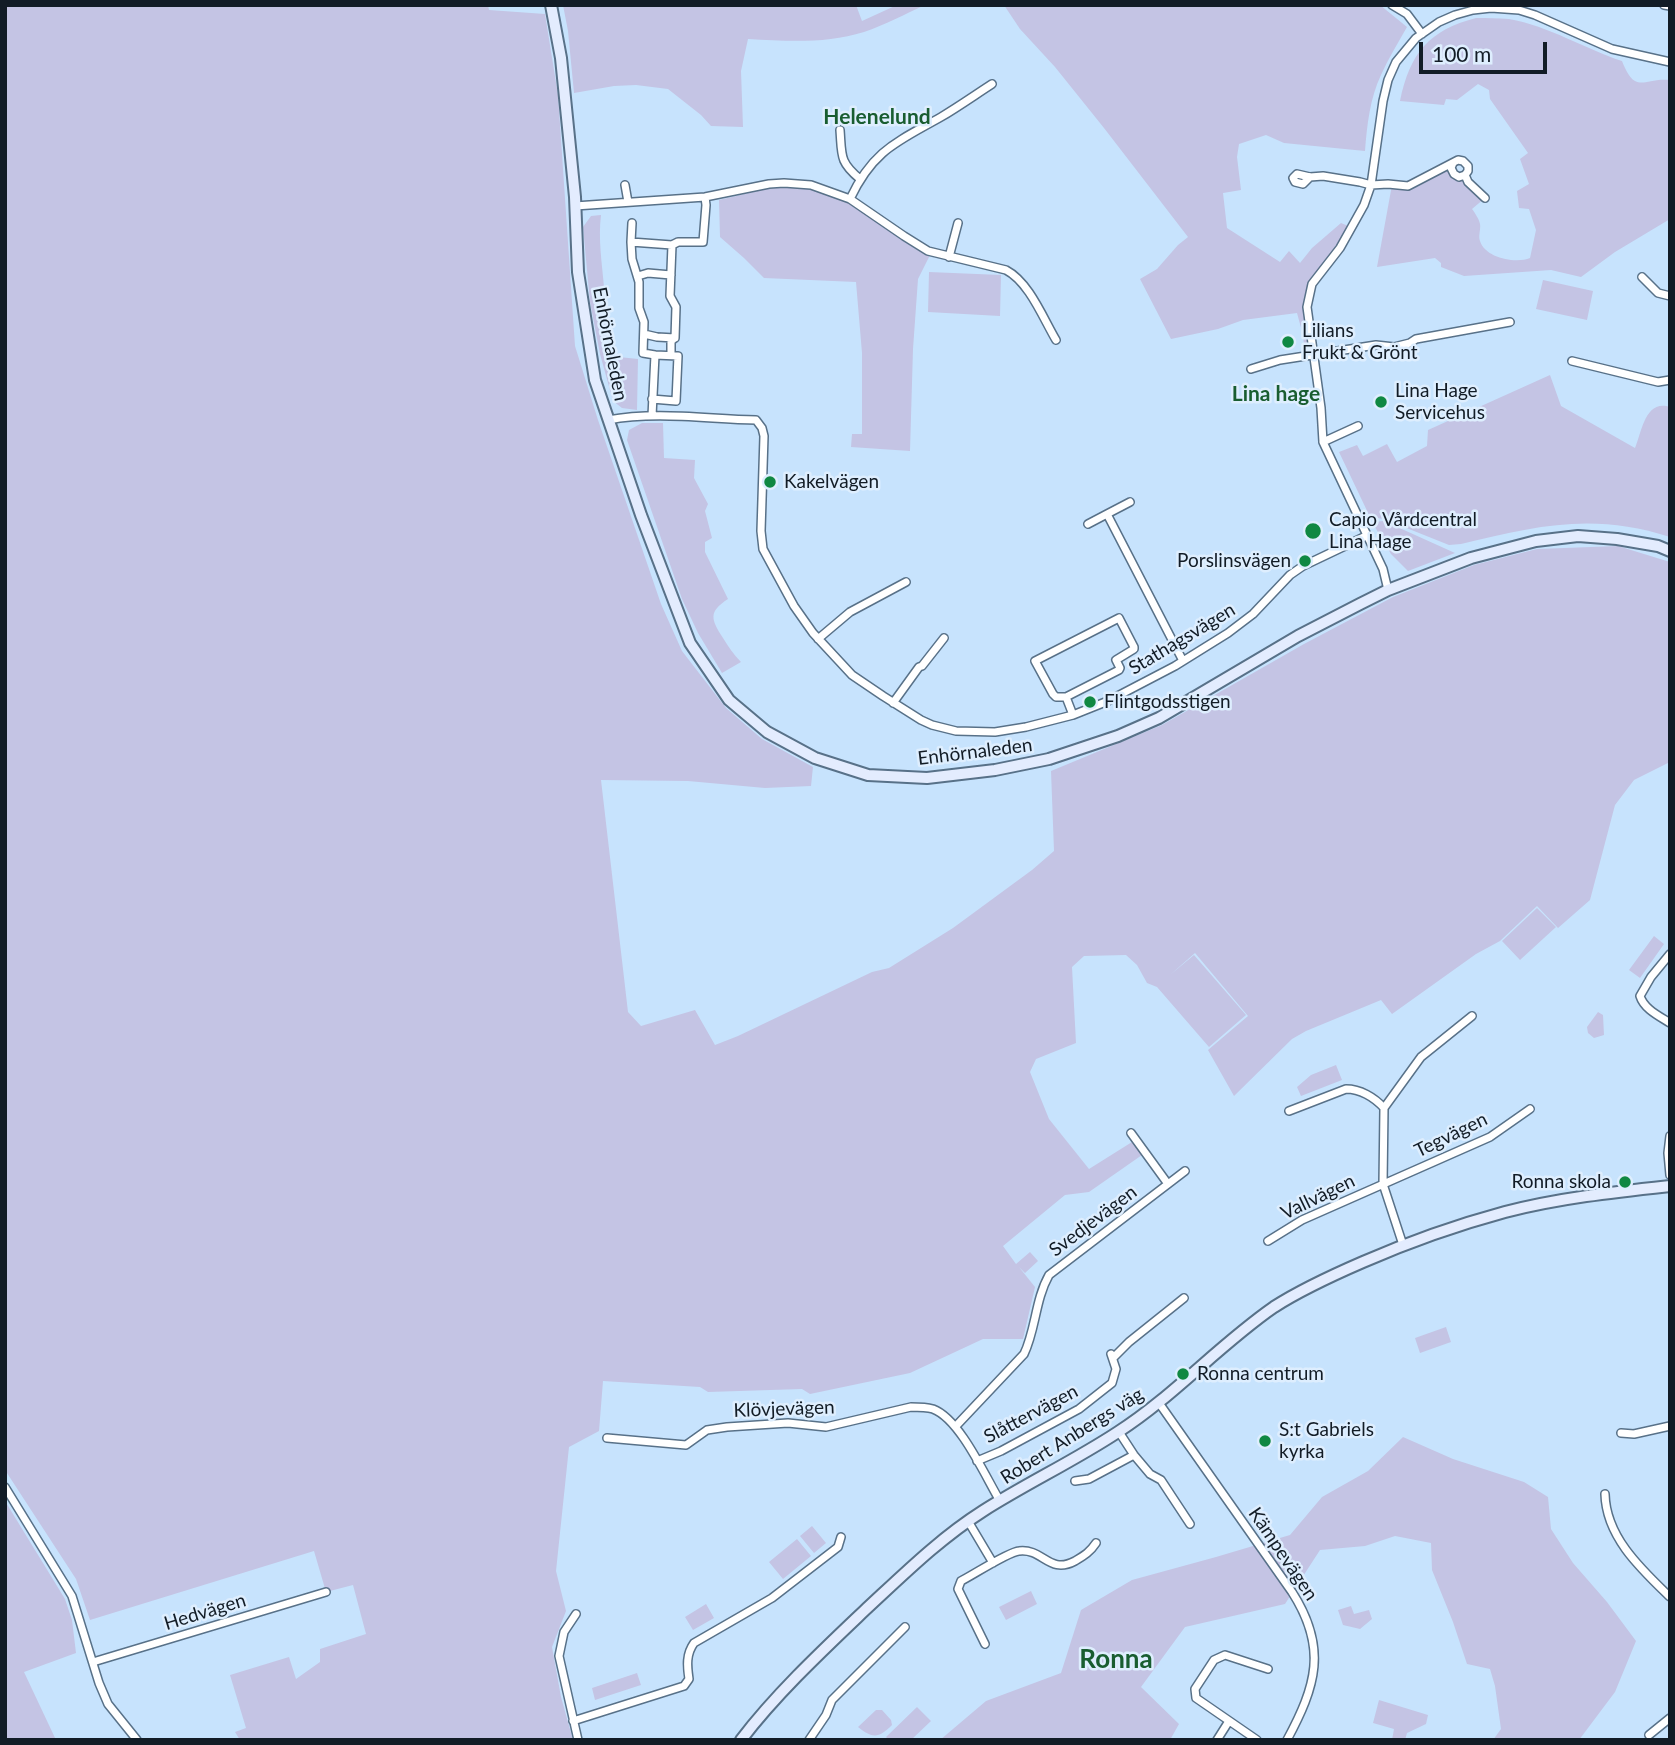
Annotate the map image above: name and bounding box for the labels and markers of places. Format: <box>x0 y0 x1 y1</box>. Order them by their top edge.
place label: Lilians Frukt & Grönt <box>1302 320 1417 364</box>
marker: Lilians Frukt & Grönt <box>1280 334 1296 350</box>
place label: Lina Hage Servicehus <box>1395 380 1485 424</box>
marker: Lina Hage Servicehus <box>1373 394 1389 410</box>
place label: Kakelvägen <box>784 471 879 493</box>
marker: Kakelvägen <box>762 474 778 490</box>
place label: Capio Vårdcentral Lina Hage <box>1329 509 1477 553</box>
marker: Capio Vårdcentral Lina Hage <box>1303 521 1323 541</box>
place label: Porslinsvägen <box>1177 550 1291 572</box>
marker: Porslinsvägen <box>1297 553 1313 569</box>
place label: Flintgodsstigen <box>1104 691 1231 713</box>
marker: Flintgodsstigen <box>1082 694 1098 710</box>
place label: Ronna skola <box>1511 1171 1611 1193</box>
marker: Ronna skola <box>1617 1174 1633 1190</box>
place label: Ronna centrum <box>1197 1363 1324 1385</box>
marker: Ronna centrum <box>1175 1366 1191 1382</box>
place label: S:t Gabriels kyrka <box>1279 1419 1374 1463</box>
marker: S:t Gabriels kyrka <box>1257 1433 1273 1449</box>

